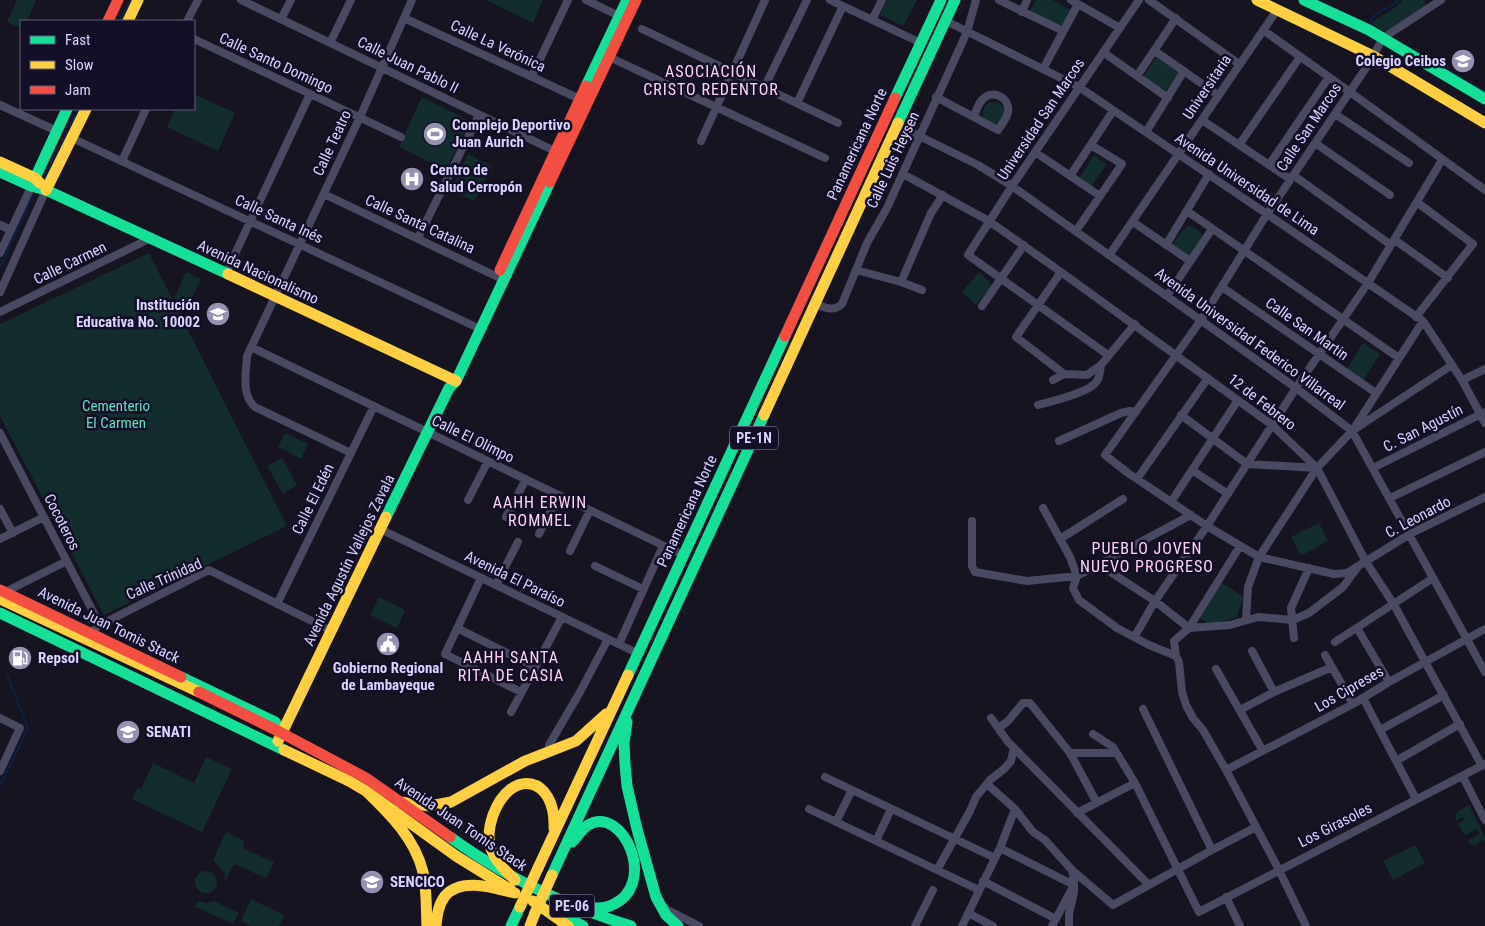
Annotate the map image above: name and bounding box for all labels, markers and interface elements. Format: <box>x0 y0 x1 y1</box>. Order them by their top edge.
street label: Calle La Verónica <box>448 16 548 76</box>
legend <box>20 20 195 110</box>
street label: Calle Santo Domingo <box>216 29 336 97</box>
text: Fast <box>65 31 90 49</box>
street label: Calle Juan Pablo II <box>355 33 461 97</box>
school or university icon: Colegio Ceibos <box>1450 48 1476 74</box>
street label: Universitaria <box>1179 51 1235 123</box>
place label: Colegio Ceibos <box>1356 52 1446 70</box>
street label: Universidad San Marcos <box>994 55 1088 183</box>
text: Slow <box>65 56 94 74</box>
district label: ASOCIACIÓN CRISTO REDENTOR <box>643 61 779 99</box>
street label: Calle San Marcos <box>1273 79 1345 175</box>
text: Jam <box>65 81 91 99</box>
street label: Panamericana Norte <box>823 85 891 203</box>
street label: Calle Teatro <box>309 107 355 179</box>
street label: Calle Luis Heysen <box>863 109 923 211</box>
place label: Complejo Deportivo Juan Aurich <box>452 116 570 151</box>
sports icon: Complejo Deportivo Juan Aurich <box>422 121 448 147</box>
street label: Avenida Universidad de Lima <box>1171 129 1323 239</box>
place label: Centro de Salud Cerropón <box>430 161 522 196</box>
hospital icon: Centro de Salud Cerropón <box>399 166 425 192</box>
street label: Calle Santa Inés <box>232 191 326 247</box>
street label: Calle Santa Catalina <box>362 191 478 257</box>
street label: Avenida Nacionalismo <box>194 236 322 308</box>
street label: Calle Carmen <box>31 238 109 288</box>
street label: Avenida Universidad Federico Villarreal <box>1152 264 1348 414</box>
street label: Calle San Martin <box>1262 294 1352 364</box>
place label: Institución Educativa No. 10002 <box>76 296 200 331</box>
school or university icon: Institución Educativa No. 10002 <box>205 301 231 327</box>
street label: 12 de Febrero <box>1225 370 1299 434</box>
park label: Cementerio El Carmen <box>82 397 150 432</box>
street label: C. San Agustín <box>1380 400 1466 456</box>
street label: Calle El Olimpo <box>429 411 517 467</box>
road number: PE-1N <box>730 426 778 449</box>
street label: Panamericana Norte <box>653 452 721 570</box>
street label: Calle El Edén <box>288 461 338 537</box>
street label: Avenida Agustín Vallejos Zavala <box>300 471 398 649</box>
street label: Cocoteros <box>40 491 84 553</box>
street label: C. Leonardo <box>1382 492 1454 542</box>
district label: AAHH ERWIN ROMMEL <box>493 493 587 530</box>
district label: PUEBLO JOVEN NUEVO PROGRESO <box>1080 539 1214 576</box>
street label: Avenida El Paraíso <box>462 547 568 611</box>
street label: Calle Trinidad <box>123 554 205 604</box>
street label: Avenida Juan Tomis Stack <box>35 583 183 667</box>
public building icon: Gobierno Regional de Lambayeque <box>375 631 401 657</box>
fuel station icon: Repsol <box>7 645 33 671</box>
district label: AAHH SANTA RITA DE CASIA <box>458 648 564 685</box>
place label: Repsol <box>38 649 79 667</box>
place label: Gobierno Regional de Lambayeque <box>333 659 443 694</box>
street label: Los Cipreses <box>1311 662 1387 716</box>
school or university icon: SENATI <box>115 719 141 745</box>
place label: SENATI <box>146 723 191 741</box>
street label: Avenida Juan Tomis Stack <box>392 773 531 875</box>
street label: Los Girasoles <box>1295 799 1375 851</box>
school or university icon: SENCICO <box>359 869 385 895</box>
place label: SENCICO <box>390 873 445 891</box>
road number: PE-06 <box>550 894 594 918</box>

